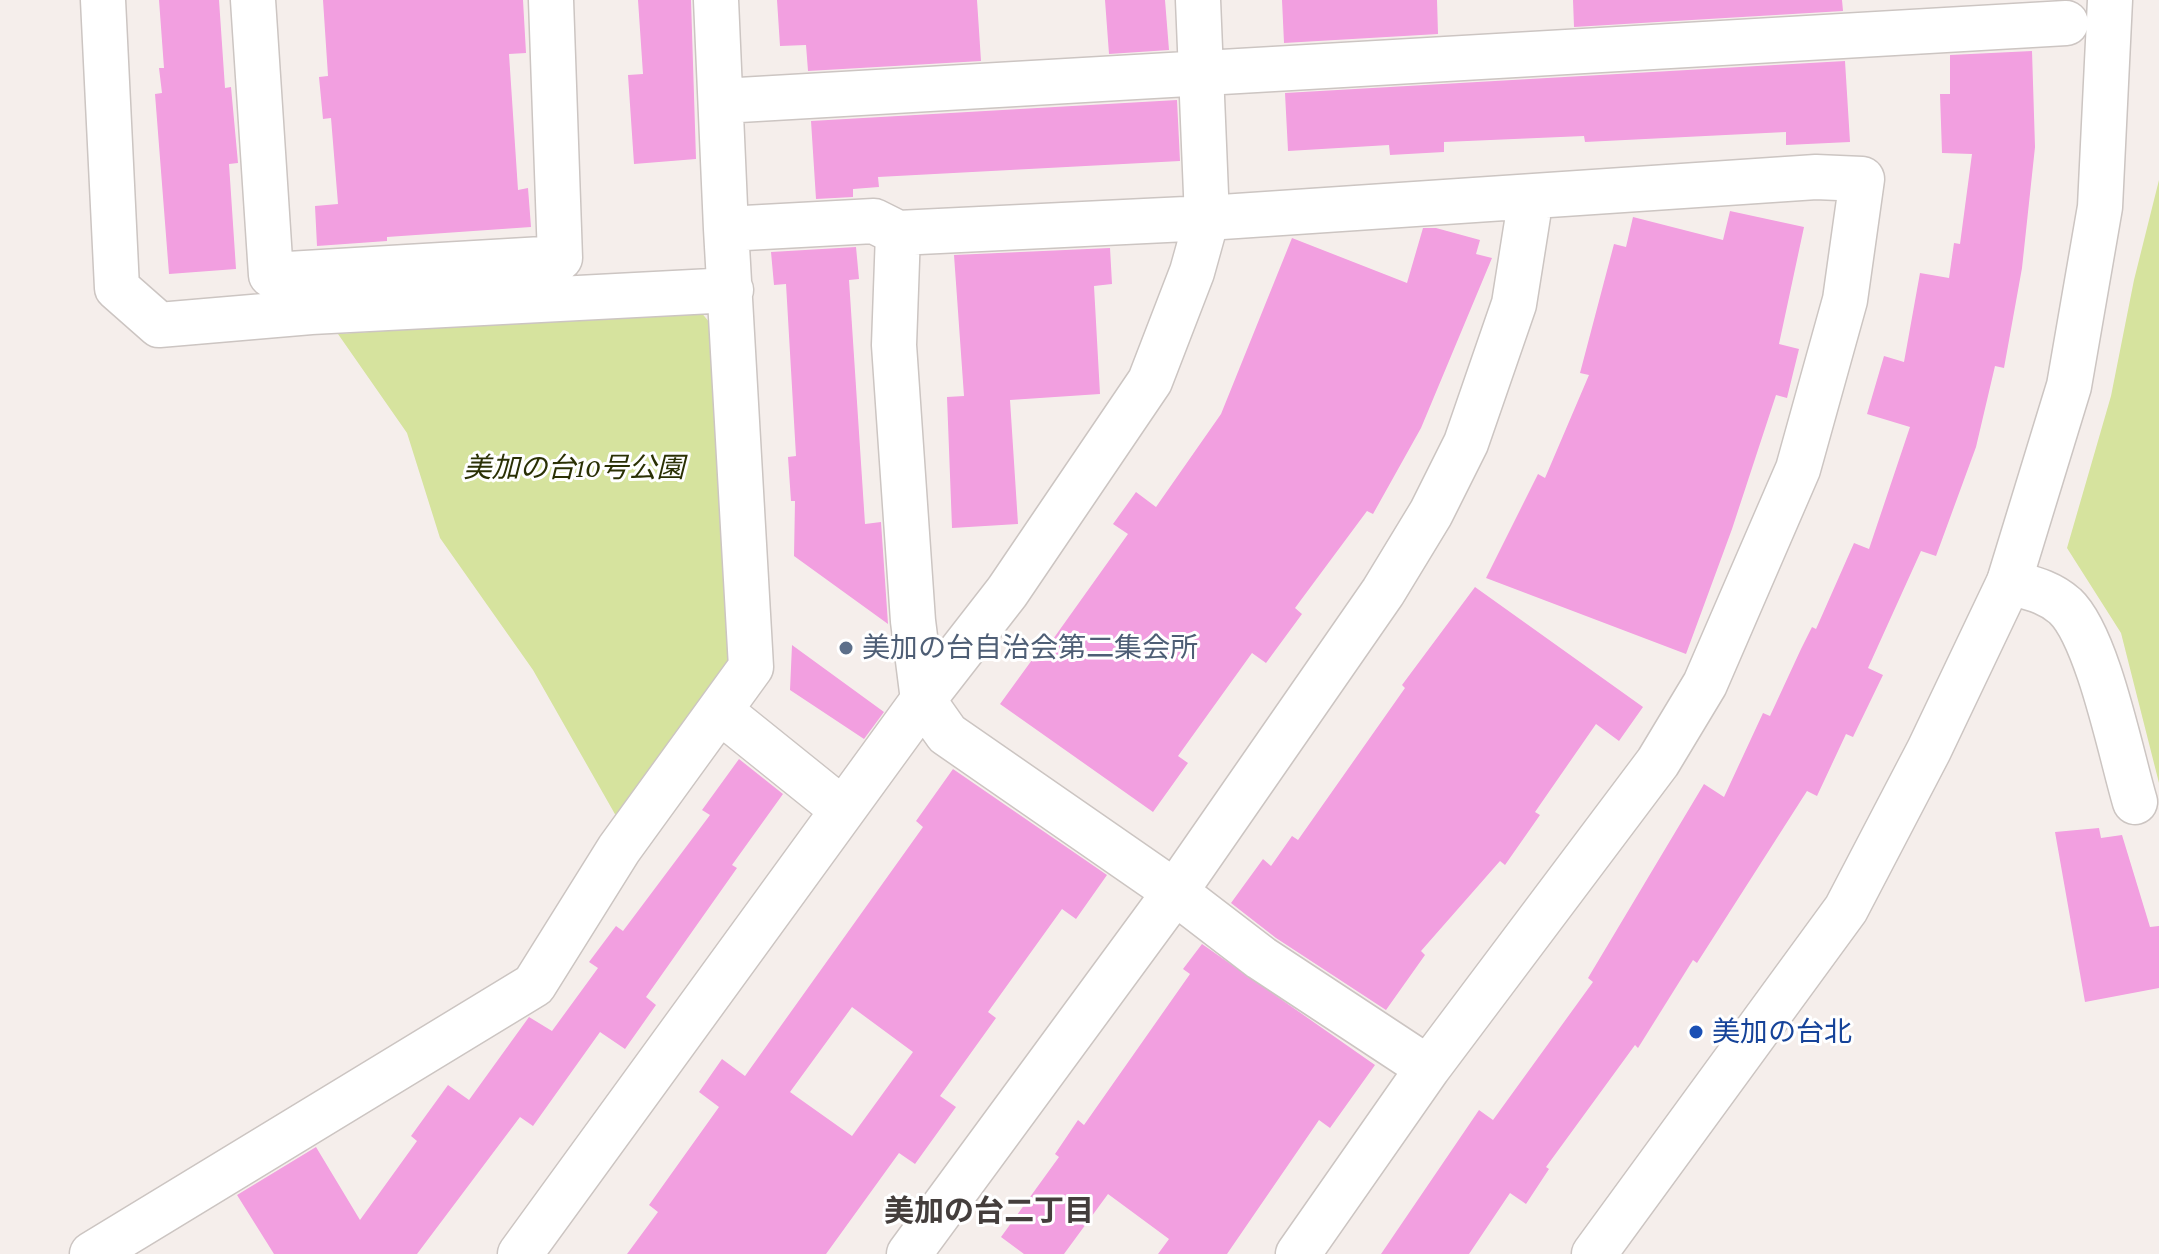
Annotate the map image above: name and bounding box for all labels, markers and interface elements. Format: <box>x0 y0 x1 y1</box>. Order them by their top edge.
park label: 美加の台10号公園 <box>463 451 685 485</box>
place label: 美加の台自治会第二集会所 <box>862 631 1198 665</box>
marker: 美加の台自治会第二集会所 <box>837 639 855 657</box>
place label: 美加の台北 <box>1712 1015 1852 1049</box>
marker: 美加の台北 <box>1687 1023 1705 1041</box>
district label: 美加の台二丁目 <box>884 1194 1094 1230</box>

